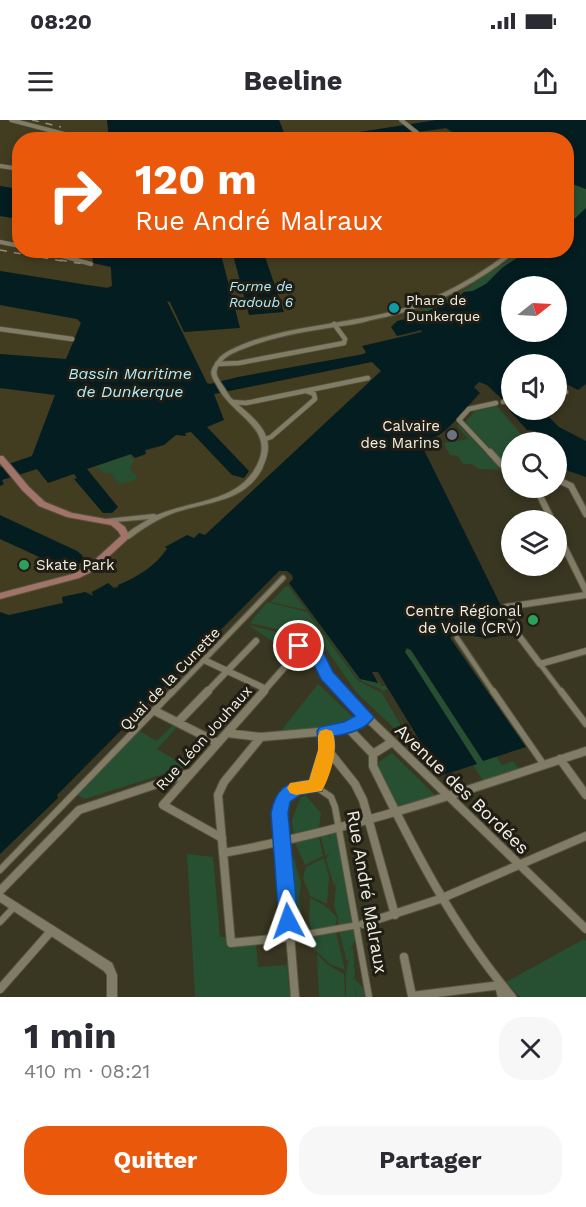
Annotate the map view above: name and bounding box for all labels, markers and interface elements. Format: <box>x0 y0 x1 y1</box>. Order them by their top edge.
text: 08:20 <box>30 9 92 34</box>
icon: menu <box>24 65 57 98</box>
text: Beeline <box>244 65 342 97</box>
icon: share <box>529 65 562 98</box>
text: 120 m <box>135 155 257 204</box>
icon: right <box>36 156 114 234</box>
text: Rue André Malraux <box>135 205 383 237</box>
north arrow <box>501 276 567 342</box>
map controls <box>501 276 567 576</box>
water label: Forme de Radoub 6 <box>229 278 294 310</box>
place label: Phare de Dunkerque <box>406 292 480 324</box>
marker: Phare de Dunkerque <box>387 301 401 315</box>
button: sound <box>501 354 567 420</box>
water label: Bassin Maritime de Dunkerque <box>68 364 192 401</box>
place label: Calvaire des Marins <box>360 417 440 452</box>
marker: Calvaire des Marins <box>445 428 459 442</box>
button: search <box>501 432 567 498</box>
button: layers <box>501 510 567 576</box>
place label: Skate Park <box>36 556 115 574</box>
marker: Skate Park <box>17 558 31 572</box>
place label: Centre Régional de Voile (CRV) <box>405 602 521 637</box>
marker: Centre Régional de Voile (CRV) <box>526 613 540 627</box>
pin <box>273 620 324 671</box>
street label: Quai de la Cunette <box>116 624 224 734</box>
icon: arrive <box>282 629 315 662</box>
street label: Rue Léon Jouhaux <box>152 682 256 794</box>
street label: Avenue des Bordées <box>391 719 534 858</box>
street label: Rue André Malraux <box>343 809 392 975</box>
position arrow <box>256 889 320 953</box>
text: 1 min <box>24 1015 116 1057</box>
button: close <box>499 1017 562 1080</box>
text: 410 m · 08:21 <box>24 1059 150 1083</box>
button: Quitter <box>24 1126 287 1195</box>
button: Partager <box>299 1126 562 1195</box>

